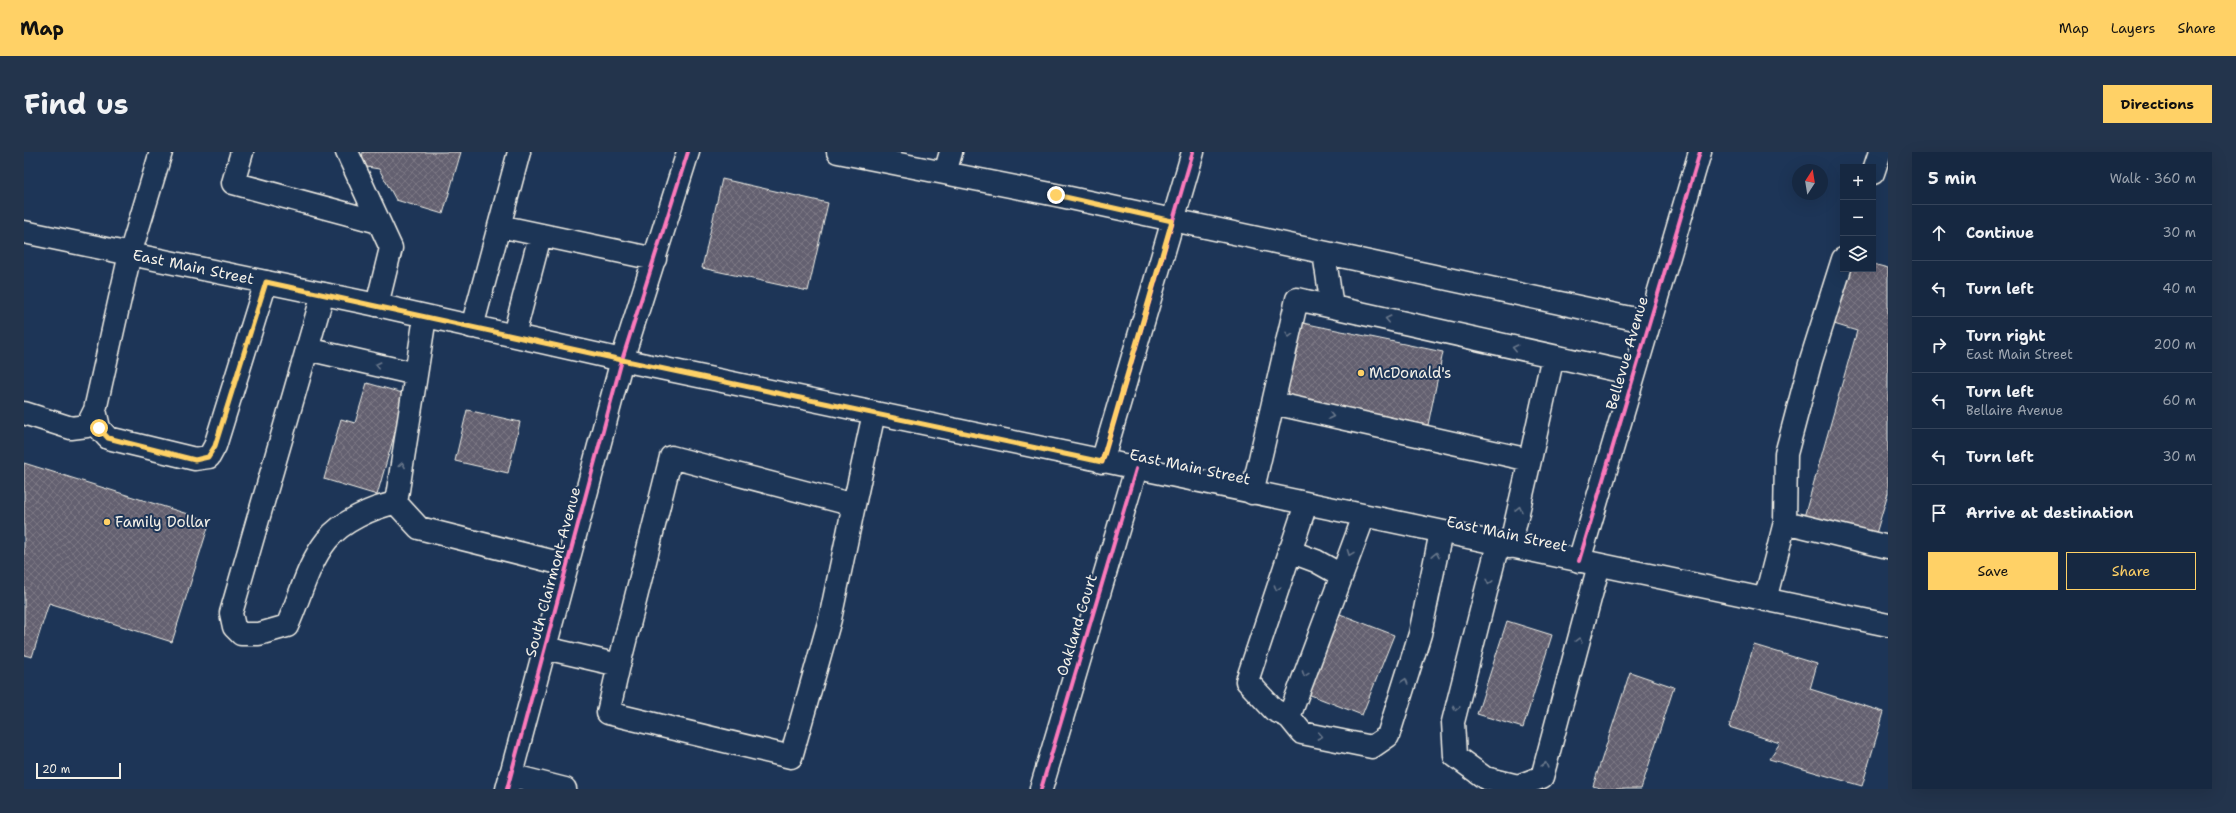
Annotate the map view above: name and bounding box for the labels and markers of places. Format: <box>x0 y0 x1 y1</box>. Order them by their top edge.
place label: McDonald's <box>1369 363 1451 383</box>
marker: McDonald's <box>1356 368 1366 378</box>
place label: Family Dollar <box>115 512 211 532</box>
marker: Family Dollar <box>102 517 112 527</box>

